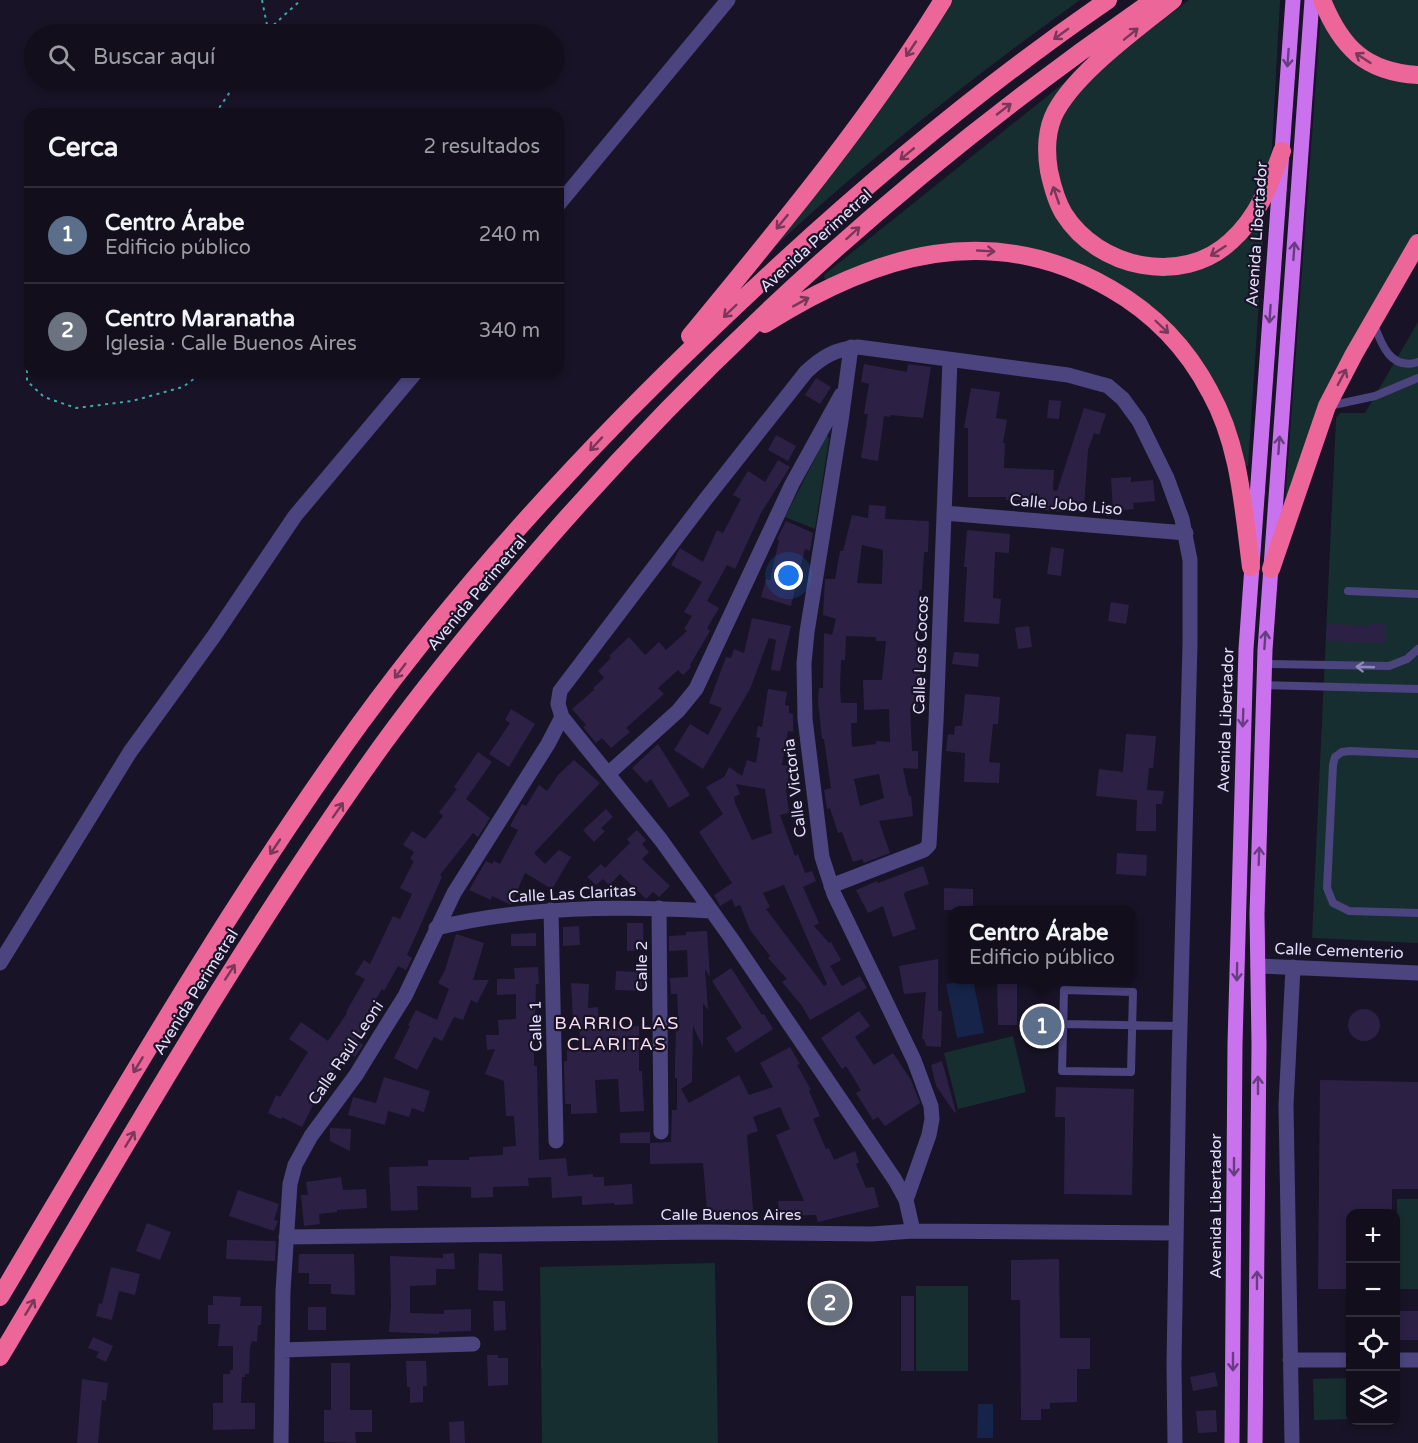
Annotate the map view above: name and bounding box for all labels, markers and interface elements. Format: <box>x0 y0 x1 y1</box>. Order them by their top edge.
search box <box>24 24 564 90</box>
one-way arrow <box>1123 27 1138 41</box>
one-way arrow <box>1054 28 1070 41</box>
one-way arrow <box>905 40 917 57</box>
icon: search <box>45 41 78 74</box>
text: Buscar aquí <box>93 44 215 70</box>
one-way arrow <box>1283 48 1294 68</box>
one-way arrow <box>1355 51 1372 63</box>
one-way arrow <box>996 103 1012 116</box>
text: Cerca <box>48 132 118 163</box>
text: 2 resultados <box>424 135 540 159</box>
one-way arrow <box>900 147 915 161</box>
street label: Avenida Libertador <box>1242 160 1272 307</box>
street label: Avenida Perimetral <box>756 185 876 297</box>
one-way arrow <box>1050 187 1061 205</box>
text: Centro Árabe <box>105 210 245 236</box>
one-way arrow <box>776 214 789 230</box>
text: 1 <box>61 223 74 247</box>
text: 240 m <box>479 223 540 247</box>
one-way arrow <box>845 226 860 240</box>
text: Edificio público <box>105 236 251 260</box>
one-way arrow <box>1288 241 1299 261</box>
one-way arrow <box>976 245 996 256</box>
one-way arrow <box>1210 245 1227 257</box>
one-way arrow <box>792 296 809 308</box>
one-way arrow <box>723 304 738 318</box>
one-way arrow <box>1264 304 1275 323</box>
text: Centro Maranatha <box>105 306 295 332</box>
text: 2 <box>61 319 74 343</box>
text: 340 m <box>479 319 540 343</box>
one-way arrow <box>1154 319 1169 334</box>
text: Iglesia · Calle Buenos Aires <box>105 332 357 356</box>
one-way arrow <box>1337 368 1348 386</box>
one-way arrow <box>589 436 603 451</box>
one-way arrow <box>1274 436 1285 456</box>
street label: Calle Jobo Liso <box>1009 490 1123 520</box>
street label: Avenida Perimetral <box>423 531 531 655</box>
your location <box>774 561 803 590</box>
street label: Calle Los Cocos <box>909 595 933 715</box>
one-way arrow <box>1260 630 1271 650</box>
street label: Avenida Libertador <box>1213 646 1239 793</box>
one-way arrow <box>1355 661 1375 673</box>
one-way arrow <box>394 662 406 678</box>
one-way arrow <box>1238 708 1249 728</box>
street label: Calle Victoria <box>779 737 811 839</box>
one-way arrow <box>332 802 344 818</box>
one-way arrow <box>269 838 281 855</box>
one-way arrow <box>1253 846 1265 866</box>
street label: Calle Las Claritas <box>507 881 637 907</box>
popup <box>949 906 1135 984</box>
text: Centro Árabe <box>969 920 1109 946</box>
street label: Avenida Perimetral <box>149 925 243 1059</box>
street label: Calle Cementerio <box>1274 939 1404 963</box>
street label: Calle 2 <box>632 940 652 992</box>
text: Edificio público <box>969 946 1115 970</box>
one-way arrow <box>1231 962 1242 982</box>
one-way arrow <box>224 964 237 981</box>
street label: Calle Raúl Leoni <box>304 997 388 1109</box>
street label: Calle 1 <box>526 1000 546 1052</box>
pin: 1 <box>1022 1004 1062 1048</box>
district label: BARRIO LAS CLARITAS <box>554 1012 680 1055</box>
one-way arrow <box>131 1056 143 1073</box>
one-way arrow <box>1253 1075 1264 1095</box>
one-way arrow <box>124 1131 136 1148</box>
street label: Avenida Libertador <box>1206 1132 1226 1279</box>
one-way arrow <box>1228 1157 1240 1177</box>
street label: Calle Buenos Aires <box>661 1205 801 1225</box>
map controls <box>1346 1209 1400 1425</box>
button: + <box>1346 1209 1400 1263</box>
button: − <box>1346 1263 1400 1317</box>
one-way arrow <box>1251 1270 1263 1290</box>
pin: 2 <box>810 1280 850 1326</box>
one-way arrow <box>24 1299 36 1316</box>
button: locate <box>1346 1317 1400 1371</box>
one-way arrow <box>1227 1352 1238 1372</box>
button: layers <box>1346 1371 1400 1425</box>

